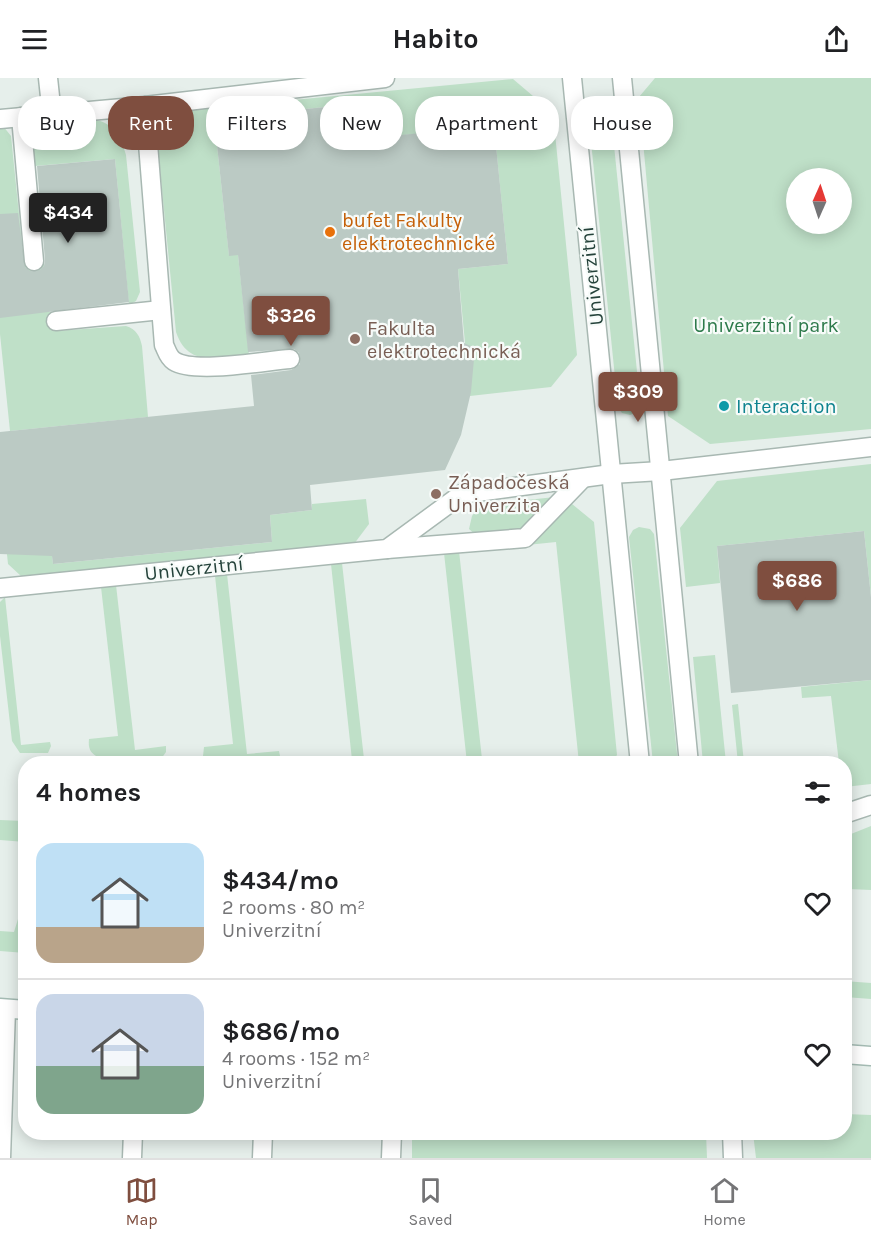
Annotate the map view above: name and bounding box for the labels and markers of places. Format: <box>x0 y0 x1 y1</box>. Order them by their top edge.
pin: $434 <box>32 193 104 244</box>
place label: bufet Fakulty elektrotechnické <box>342 209 495 255</box>
marker: bufet Fakulty elektrotechnické <box>323 225 337 239</box>
pin: $326 <box>255 296 327 347</box>
place label: Fakulta elektrotechnická <box>367 317 521 363</box>
marker: Fakulta elektrotechnická <box>348 332 362 346</box>
pin: $309 <box>602 372 674 423</box>
place label: Interaction <box>736 395 837 418</box>
marker: Interaction <box>717 399 731 413</box>
place label: Západočeská Univerzita <box>448 471 570 517</box>
marker: Západočeská Univerzita <box>429 487 443 501</box>
pin: $686 <box>761 561 833 612</box>

